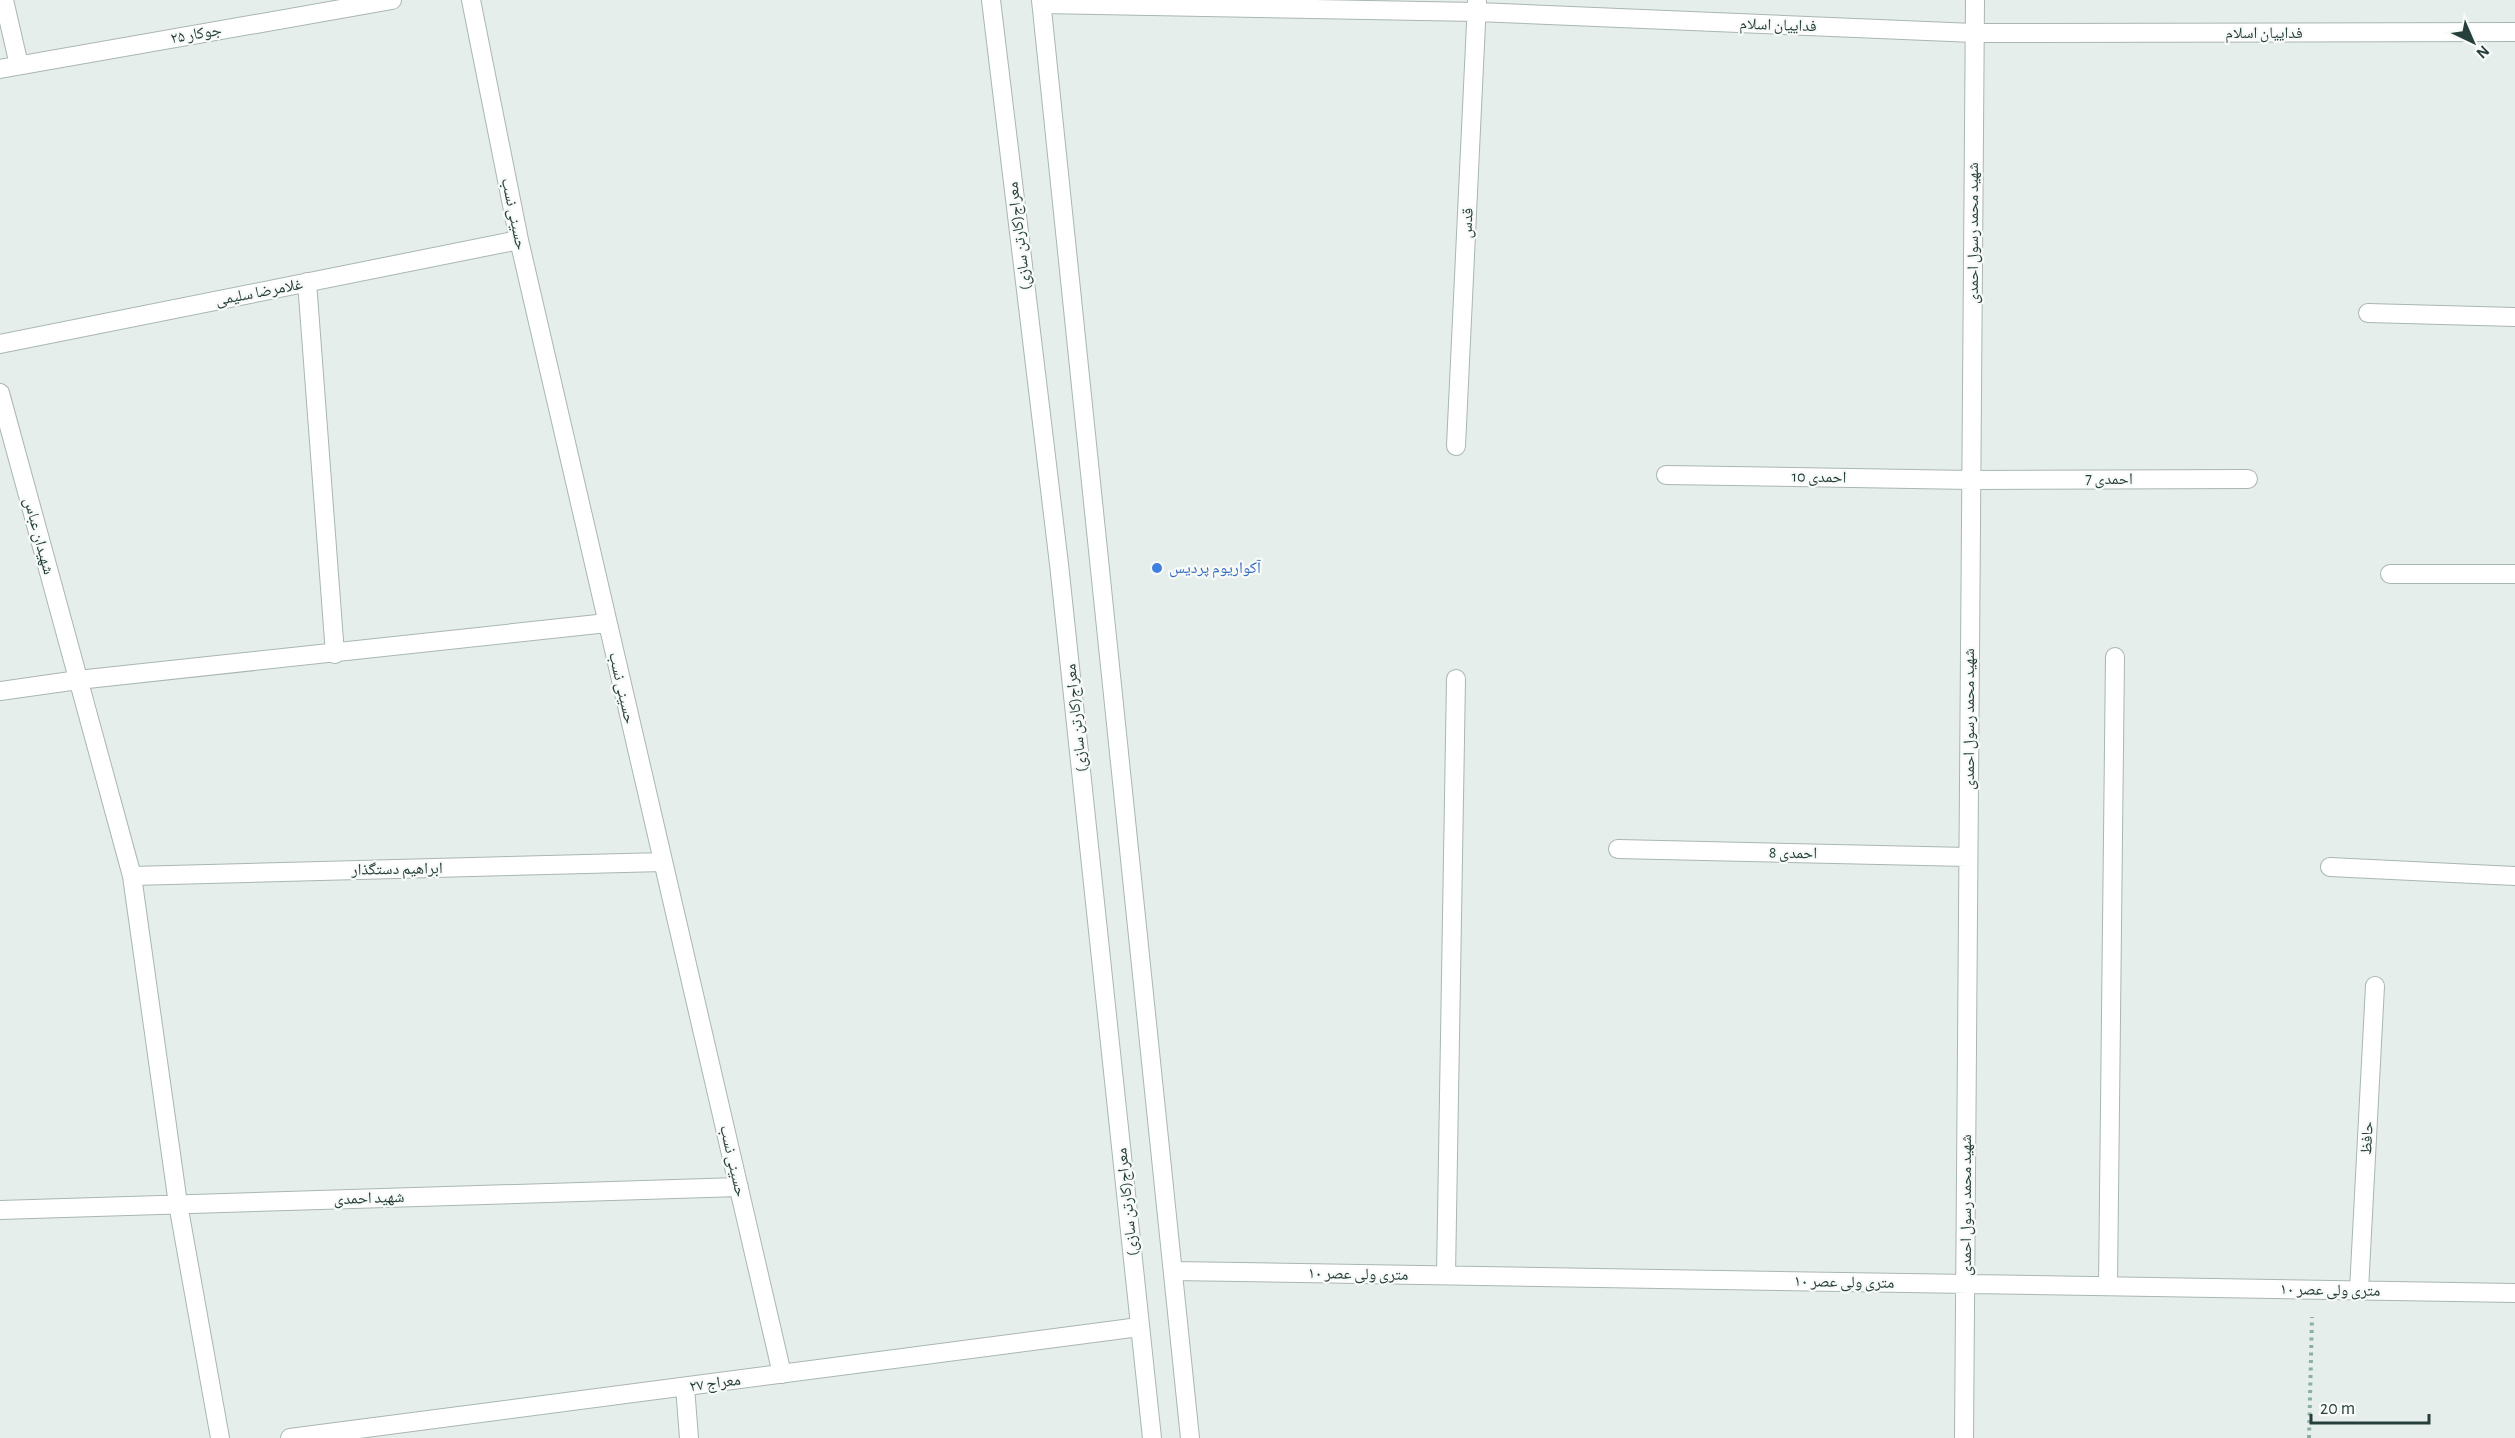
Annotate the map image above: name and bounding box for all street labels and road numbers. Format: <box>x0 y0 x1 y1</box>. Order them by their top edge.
street label: فداییان اسلام <box>1739 16 1817 36</box>
street label: جوکار ۲۵ <box>169 22 223 47</box>
street label: فداییان اسلام <box>2225 25 2303 43</box>
street label: شهید محمد رسول احمدی <box>1965 162 1983 304</box>
street label: حسینی نسب <box>497 177 529 252</box>
street label: معراج(کارتن سازی) <box>1004 181 1036 291</box>
street label: قدس <box>1458 207 1478 239</box>
street label: غلامرضا سلیمی <box>214 276 304 310</box>
street label: احمدی 10 <box>1791 469 1846 487</box>
street label: احمدی 7 <box>2085 471 2133 489</box>
street label: شهیدان عباس <box>19 496 57 577</box>
street label: شهید محمد رسول احمدی <box>1961 648 1979 790</box>
street label: حسینی نسب <box>604 651 638 726</box>
street label: معراج(کارتن سازی) <box>1062 663 1092 773</box>
street label: احمدی 8 <box>1769 845 1817 863</box>
street label: ابراهیم دستگذار <box>350 860 443 880</box>
street label: حافظ <box>2358 1121 2376 1155</box>
street label: حسینی نسب <box>715 1124 749 1199</box>
street label: شهید محمد رسول احمدی <box>1958 1134 1976 1276</box>
street label: معراج(کارتن سازی) <box>1113 1147 1143 1257</box>
street label: شهید احمدی <box>333 1189 405 1209</box>
street label: ۱۰ متری ولی عصر <box>1308 1265 1408 1285</box>
street label: ۱۰ متری ولی عصر <box>1794 1273 1894 1293</box>
street label: ۱۰ متری ولی عصر <box>2280 1281 2380 1301</box>
street label: معراج ۲۷ <box>688 1372 742 1396</box>

